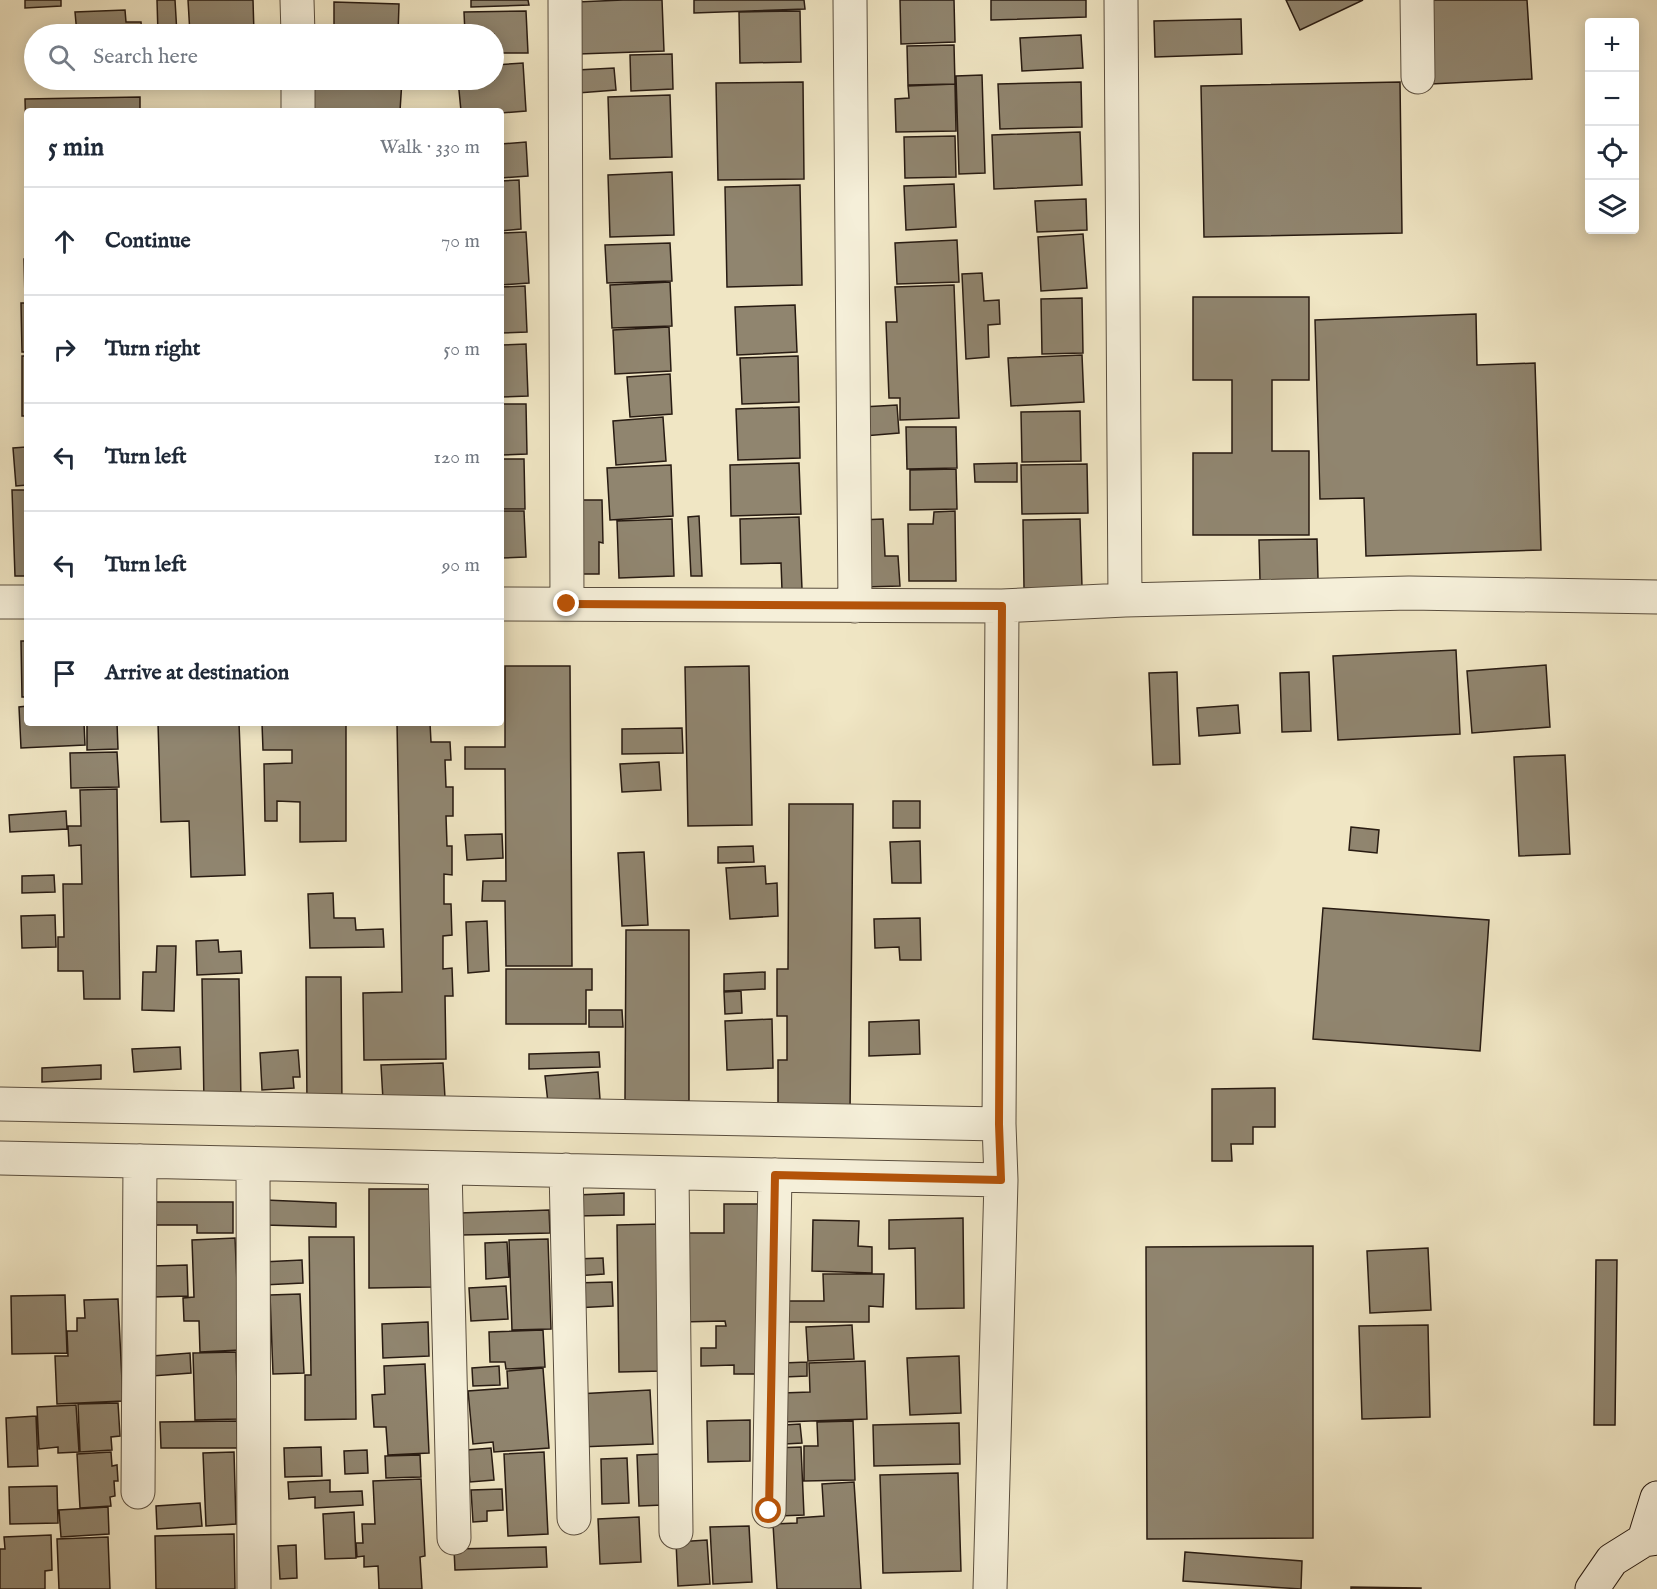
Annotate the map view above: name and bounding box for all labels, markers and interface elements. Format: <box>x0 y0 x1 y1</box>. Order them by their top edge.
map controls <box>1585 18 1639 234</box>
button: + <box>1585 18 1639 72</box>
search box <box>24 24 504 90</box>
icon: search <box>45 41 78 74</box>
text: Search here <box>93 43 198 71</box>
button: − <box>1585 72 1639 126</box>
button: locate <box>1585 126 1639 180</box>
text: 5 min <box>48 131 104 164</box>
text: Walk · 330 m <box>380 135 480 160</box>
button: layers <box>1585 180 1639 234</box>
icon: ahead <box>48 225 81 258</box>
text: Continue <box>105 227 191 255</box>
text: 70 m <box>441 229 480 254</box>
icon: right <box>48 333 81 366</box>
text: Turn right <box>105 335 200 363</box>
text: 50 m <box>443 337 480 362</box>
icon: left <box>48 441 81 474</box>
text: Turn left <box>105 443 187 471</box>
text: 120 m <box>434 445 480 470</box>
icon: left <box>48 549 81 582</box>
text: Turn left <box>105 551 187 579</box>
text: 90 m <box>442 553 480 578</box>
route end <box>553 590 579 616</box>
icon: arrive <box>48 657 81 690</box>
text: Arrive at destination <box>105 659 289 687</box>
route start <box>755 1497 781 1523</box>

